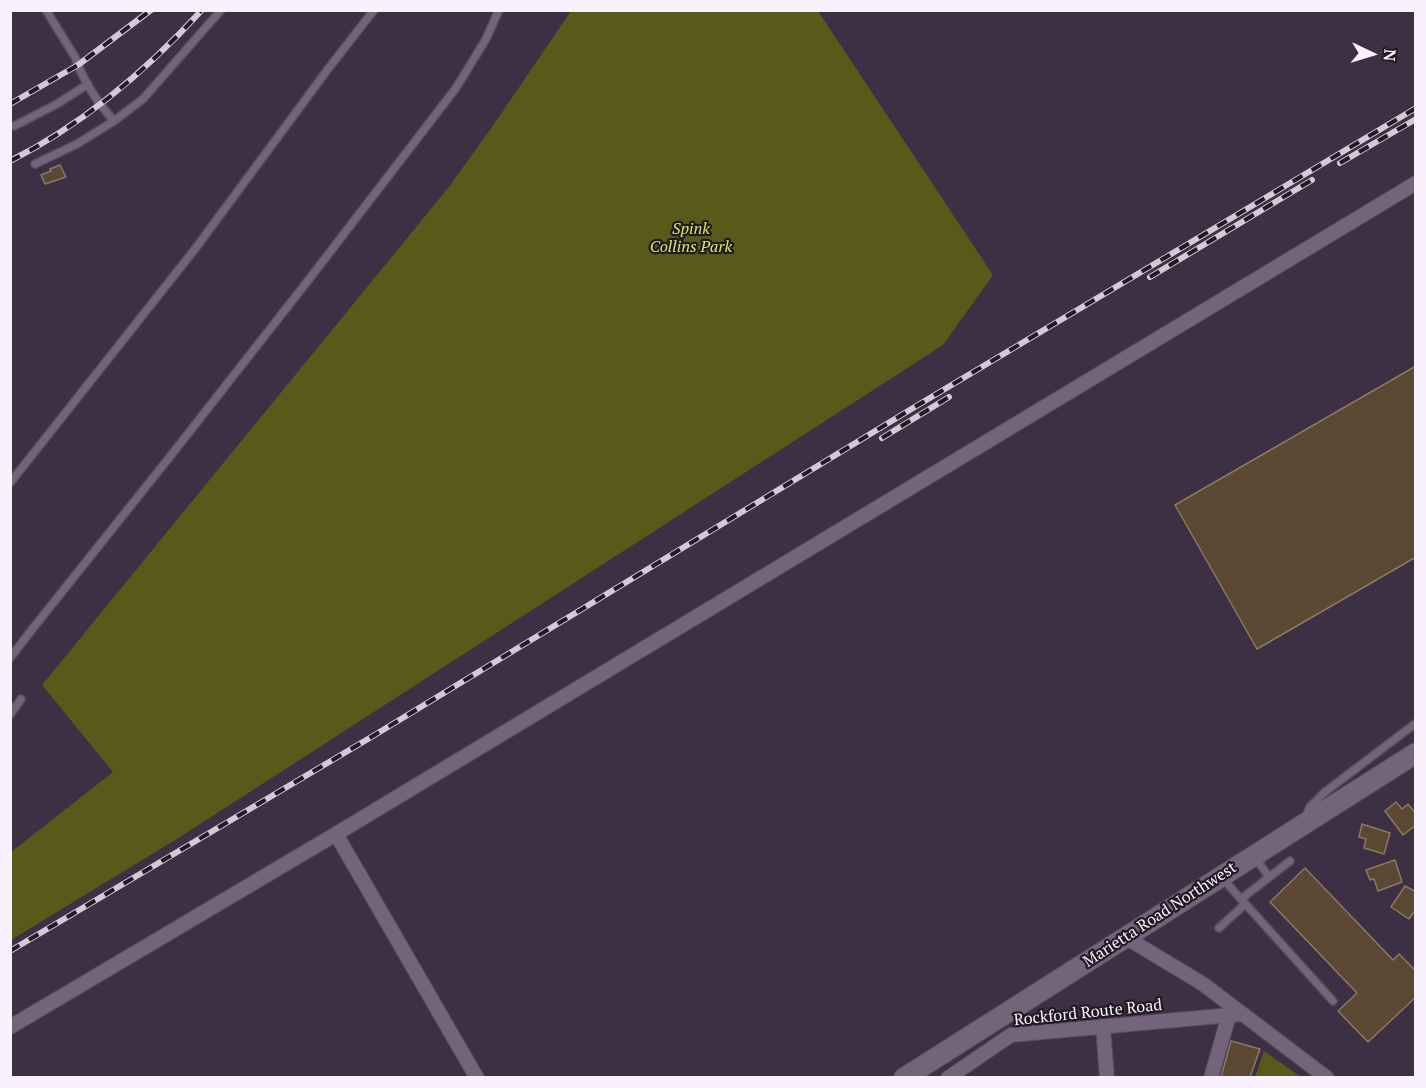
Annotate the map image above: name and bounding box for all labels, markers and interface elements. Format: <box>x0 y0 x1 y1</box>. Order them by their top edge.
north arrow <box>1342 24 1402 84</box>
text: N <box>1379 48 1401 62</box>
park label: Spink Collins Park <box>650 219 732 257</box>
street label: Marietta Road Northwest <box>1080 858 1240 972</box>
street label: Rockford Route Road <box>1013 996 1163 1030</box>

